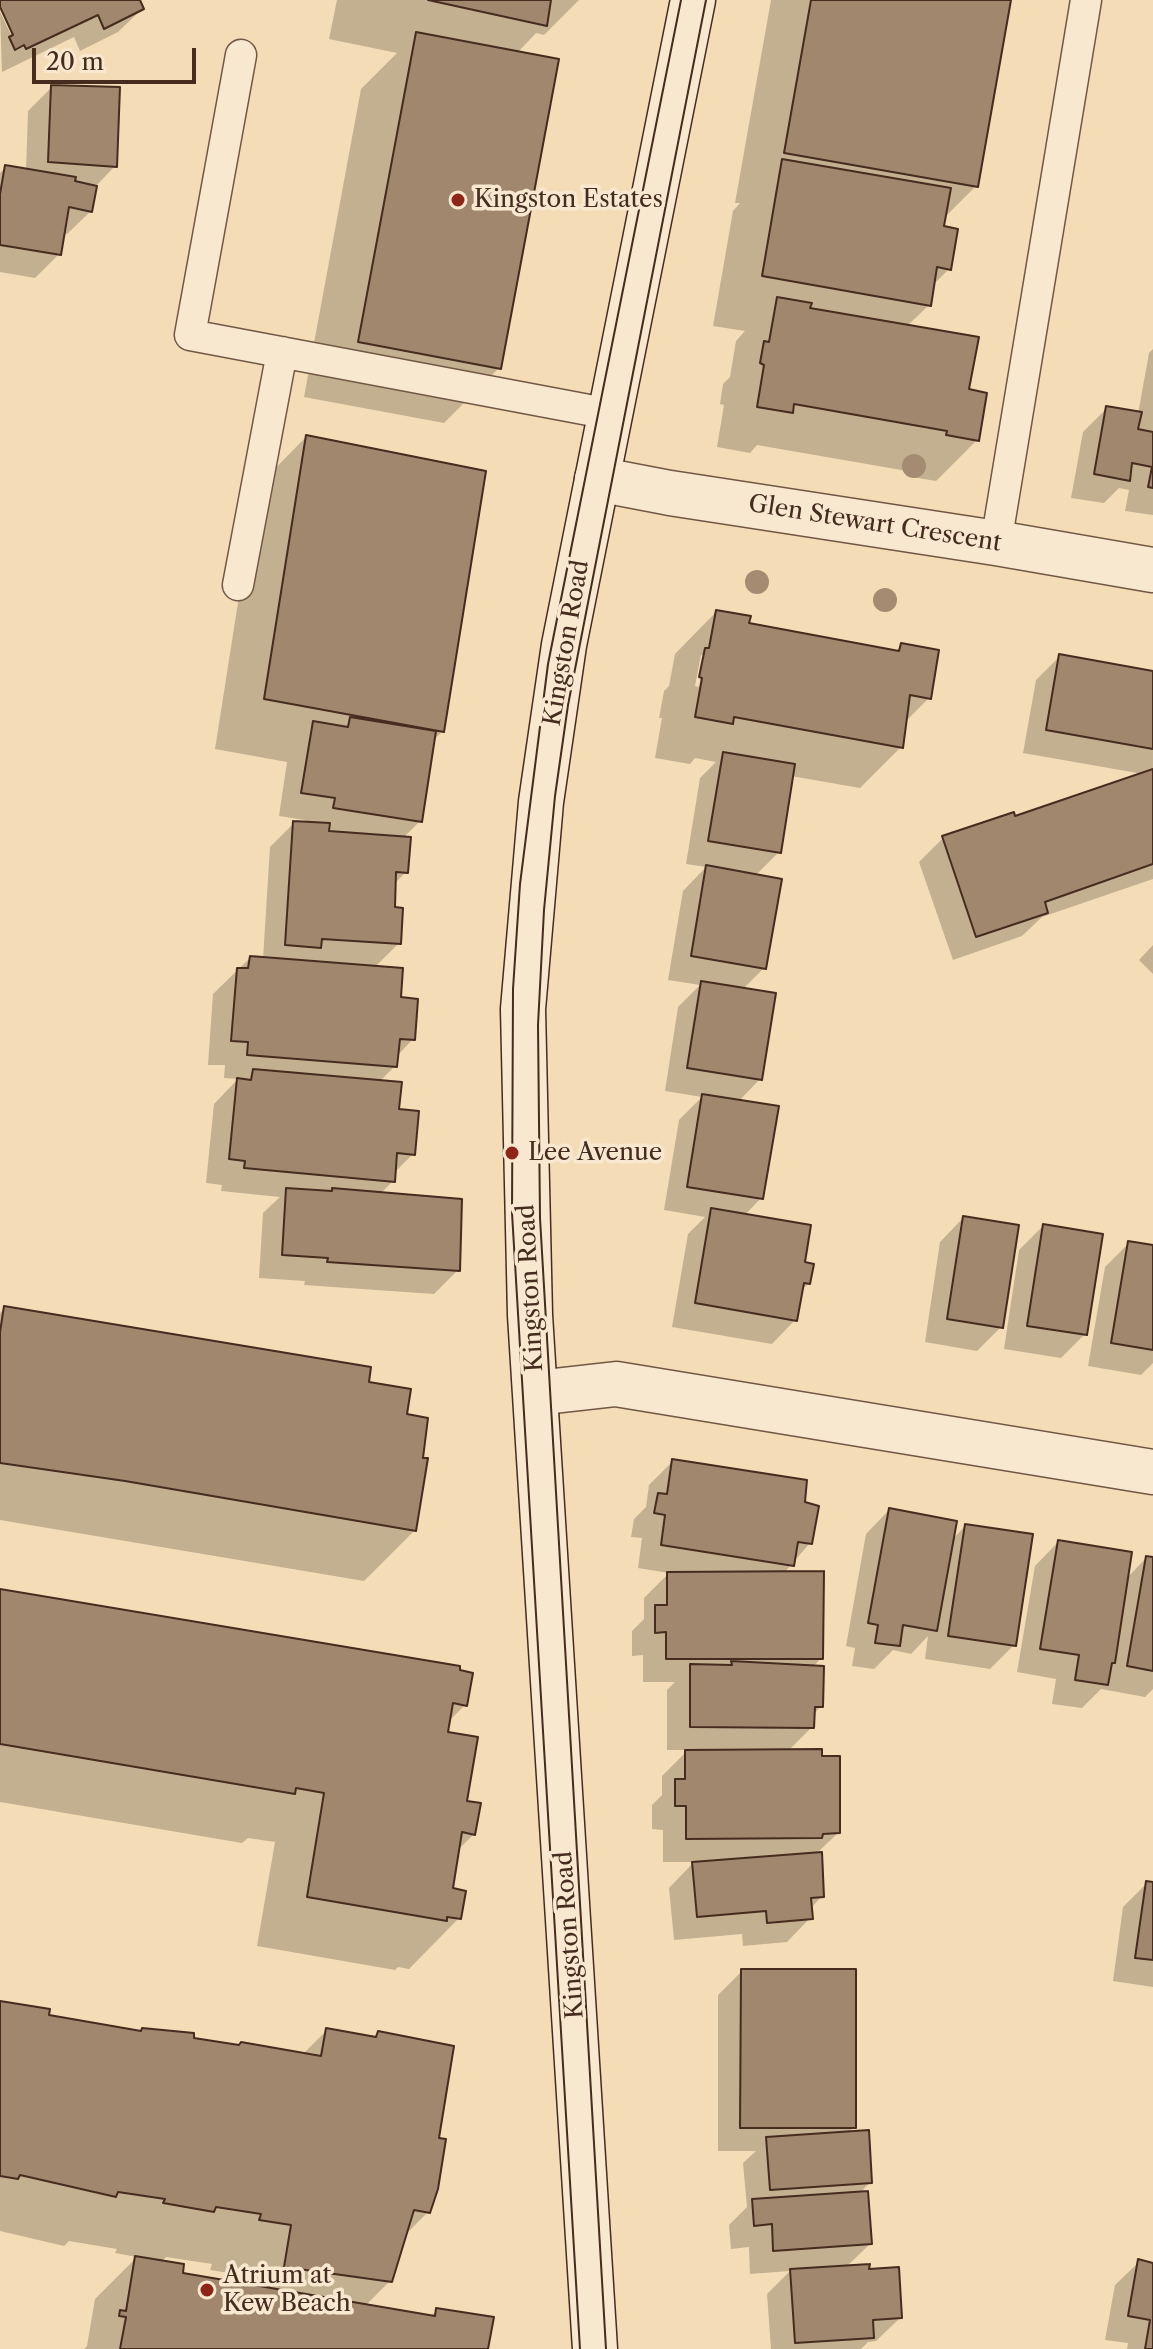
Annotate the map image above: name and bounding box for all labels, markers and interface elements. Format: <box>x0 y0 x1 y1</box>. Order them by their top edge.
scale bar <box>36 32 200 82</box>
text: 20 m <box>46 47 104 76</box>
place label: Kingston Estates <box>474 186 663 214</box>
marker: Kingston Estates <box>449 191 467 209</box>
street label: Glen Stewart Crescent <box>746 490 1004 558</box>
street label: Kingston Road <box>538 558 596 728</box>
place label: Lee Avenue <box>528 1139 662 1167</box>
marker: Lee Avenue <box>503 1144 521 1162</box>
street label: Kingston Road <box>512 1203 550 1373</box>
street label: Kingston Road <box>550 1850 590 2020</box>
place label: Atrium at Kew Beach <box>223 2262 351 2318</box>
marker: Atrium at Kew Beach <box>198 2281 216 2299</box>

